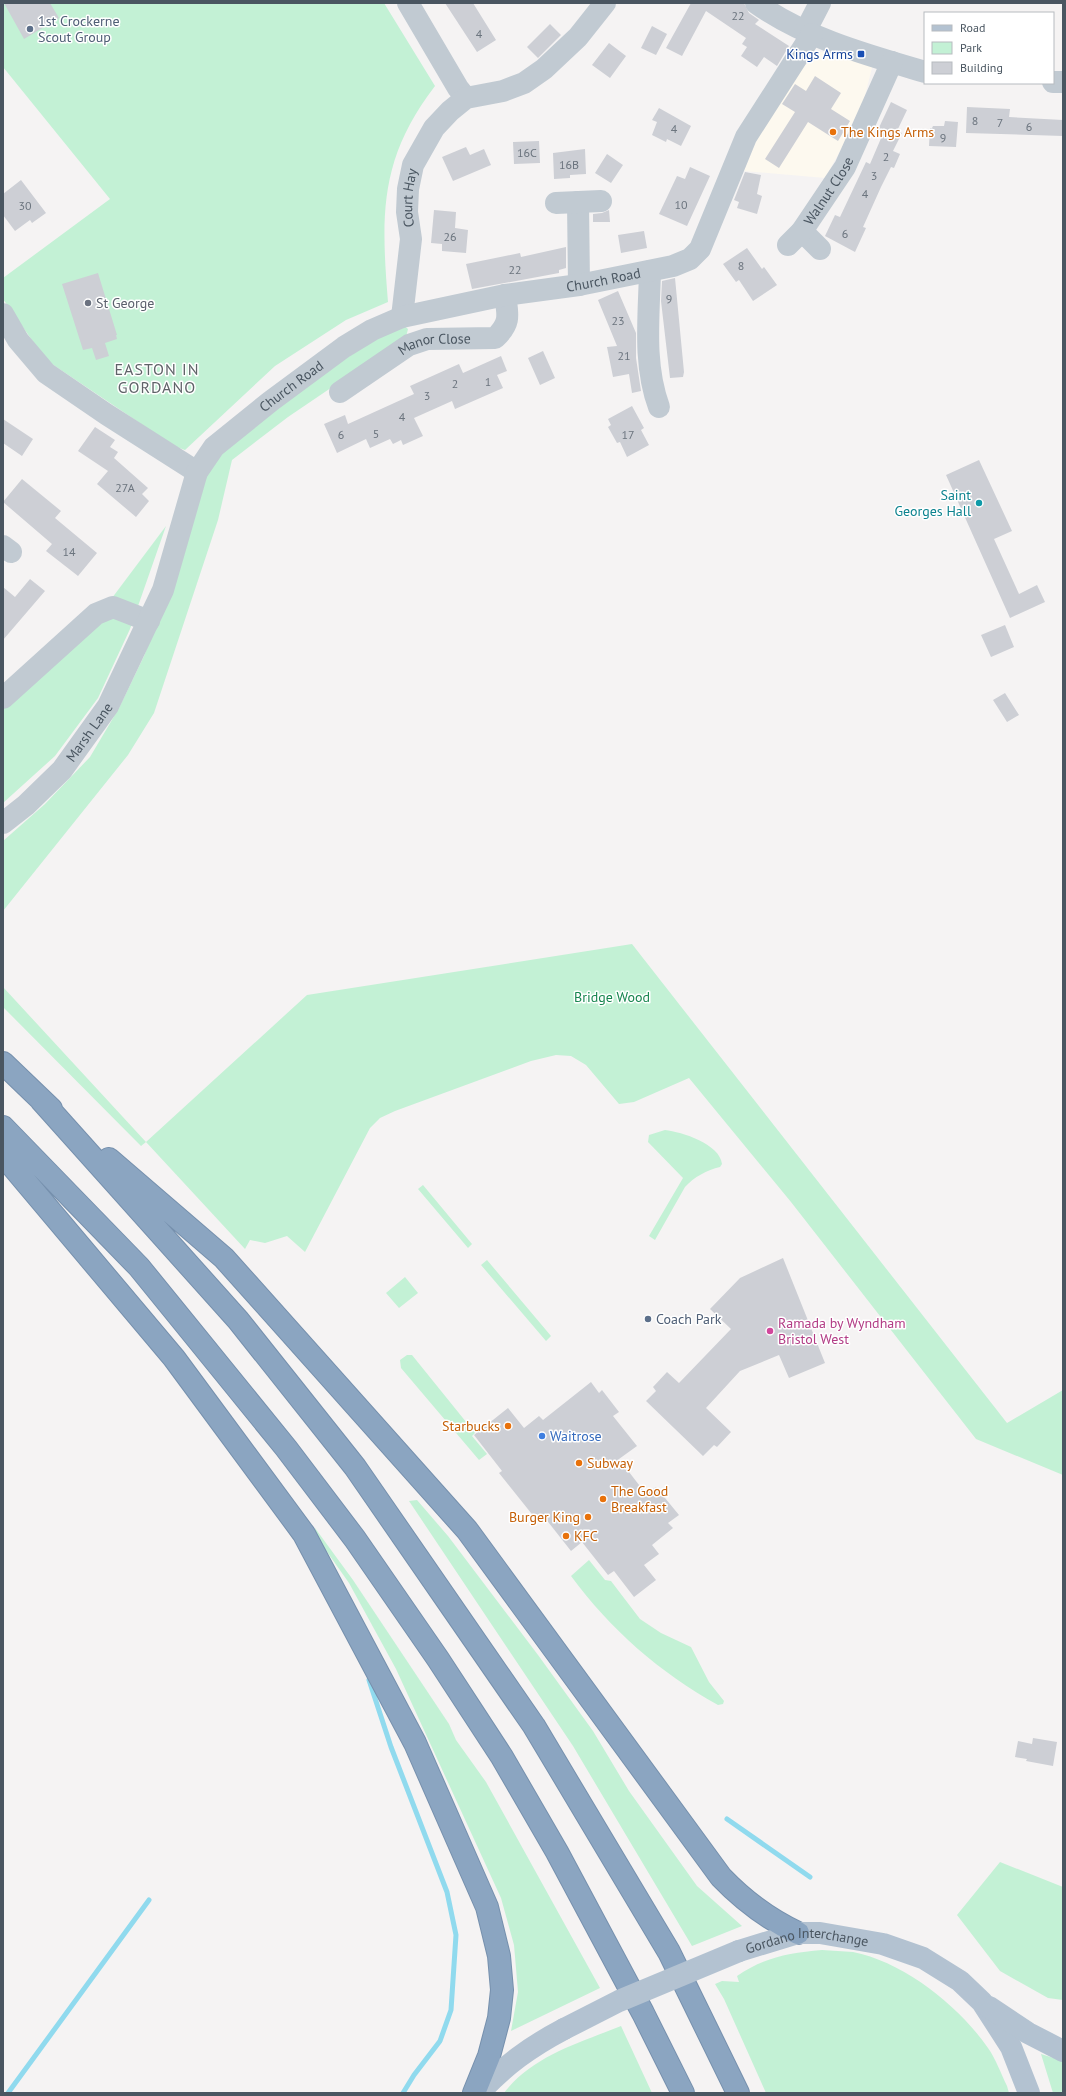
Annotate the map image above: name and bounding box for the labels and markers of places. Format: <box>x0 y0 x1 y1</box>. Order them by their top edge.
place label: 1st Crockerne Scout Group <box>38 12 120 46</box>
marker: 1st Crockerne Scout Group <box>25 24 35 34</box>
place label: Kings Arms <box>786 45 853 63</box>
marker: Kings Arms <box>856 49 866 59</box>
place label: The Kings Arms <box>841 123 934 141</box>
marker: The Kings Arms <box>828 127 838 137</box>
place label: St George <box>96 294 154 312</box>
marker: St George <box>83 298 93 308</box>
place label: Saint Georges Hall <box>894 486 971 520</box>
marker: Saint Georges Hall <box>974 498 984 508</box>
place label: Coach Park <box>656 1310 722 1328</box>
marker: Coach Park <box>643 1314 653 1324</box>
place label: Ramada by Wyndham Bristol West <box>778 1314 906 1348</box>
marker: Ramada by Wyndham Bristol West <box>765 1326 775 1336</box>
place label: Starbucks <box>442 1417 500 1435</box>
marker: Starbucks <box>503 1421 513 1431</box>
place label: Waitrose <box>550 1427 602 1445</box>
marker: Waitrose <box>537 1431 547 1441</box>
place label: Subway <box>587 1454 634 1472</box>
marker: Subway <box>574 1458 584 1468</box>
place label: The Good Breakfast <box>611 1482 668 1516</box>
marker: The Good Breakfast <box>598 1494 608 1504</box>
place label: Burger King <box>509 1508 580 1526</box>
marker: Burger King <box>583 1512 593 1522</box>
place label: KFC <box>574 1527 598 1545</box>
marker: KFC <box>561 1531 571 1541</box>

